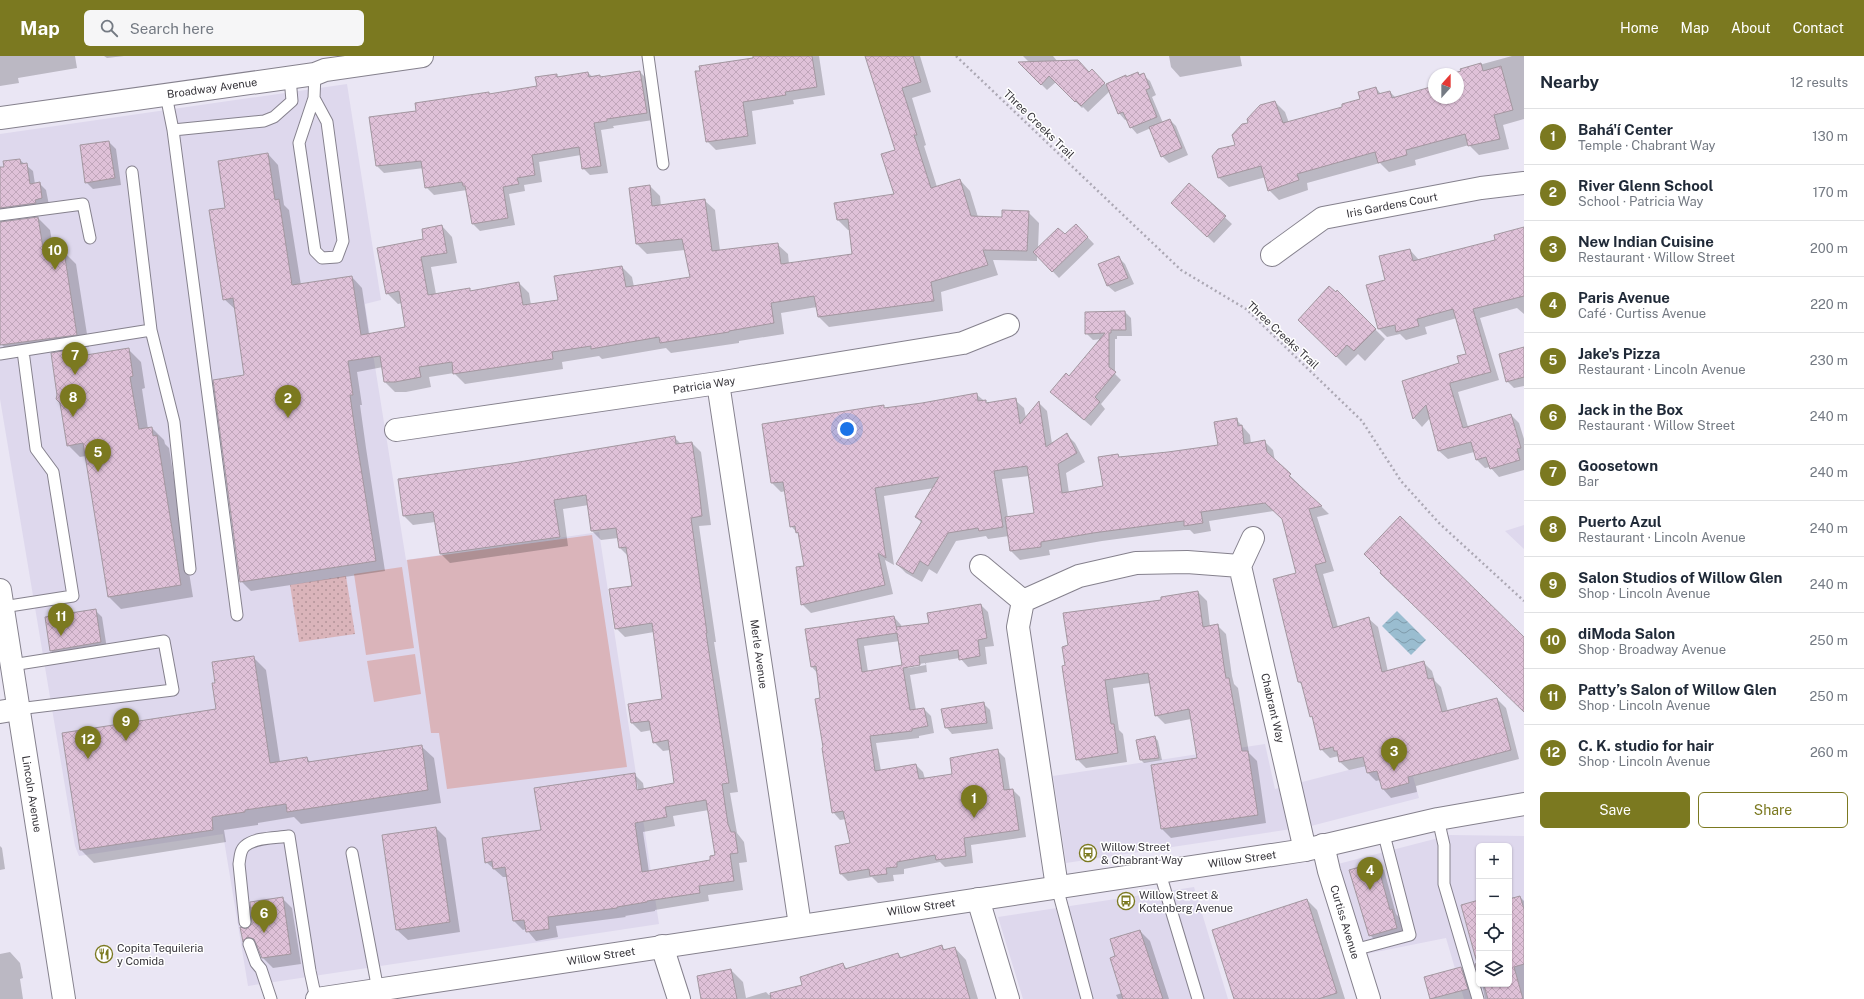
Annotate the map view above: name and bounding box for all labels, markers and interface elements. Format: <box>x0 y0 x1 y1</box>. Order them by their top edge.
search box <box>84 10 364 46</box>
text: Map <box>20 17 60 39</box>
icon: search <box>98 17 120 39</box>
text: Search here <box>130 20 214 37</box>
text: Home <box>1620 20 1659 36</box>
text: Map <box>1681 20 1709 36</box>
text: About <box>1731 20 1771 36</box>
text: Contact <box>1793 20 1844 36</box>
north arrow <box>1428 68 1464 104</box>
text: Nearby <box>1540 72 1599 92</box>
text: 12 results <box>1790 75 1848 90</box>
street label: Broadway Avenue <box>166 76 258 100</box>
street label: Three Creeks Trail <box>1001 87 1077 161</box>
text: Bahá'í Center <box>1578 121 1673 138</box>
text: 1 <box>1550 129 1556 144</box>
text: 130 m <box>1812 129 1848 144</box>
text: Temple · Chabrant Way <box>1578 138 1716 153</box>
text: River Glenn School <box>1578 177 1713 194</box>
text: 2 <box>1549 185 1557 200</box>
text: 170 m <box>1813 185 1848 200</box>
street label: Iris Gardens Court <box>1345 190 1439 220</box>
text: School · Patricia Way <box>1578 194 1703 209</box>
text: New Indian Cuisine <box>1578 233 1714 250</box>
pin: 10 <box>42 237 68 270</box>
text: 3 <box>1549 241 1557 256</box>
text: 200 m <box>1810 241 1848 256</box>
text: Restaurant · Willow Street <box>1578 250 1735 265</box>
text: Paris Avenue <box>1578 289 1670 306</box>
text: 4 <box>1549 297 1557 312</box>
text: 220 m <box>1810 297 1848 312</box>
street label: Three Creeks Trail <box>1245 299 1321 371</box>
text: Café · Curtiss Avenue <box>1578 306 1706 321</box>
pin: 7 <box>62 342 88 375</box>
text: Jake's Pizza <box>1578 345 1660 362</box>
text: 5 <box>1549 353 1557 368</box>
text: 230 m <box>1810 353 1848 368</box>
text: Restaurant · Lincoln Avenue <box>1578 362 1746 377</box>
street label: Patricia Way <box>672 374 736 396</box>
pin: 8 <box>60 384 86 417</box>
pin: 2 <box>275 385 301 418</box>
text: Jack in the Box <box>1578 401 1683 418</box>
text: 6 <box>1549 409 1557 424</box>
text: 240 m <box>1810 409 1848 424</box>
text: Restaurant · Willow Street <box>1578 418 1735 433</box>
your location <box>837 419 857 439</box>
pin: 5 <box>85 439 111 472</box>
text: Goosetown <box>1578 457 1658 474</box>
text: 7 <box>1549 465 1557 480</box>
text: 240 m <box>1810 465 1848 480</box>
text: Bar <box>1578 474 1599 489</box>
text: Puerto Azul <box>1578 513 1662 530</box>
text: 8 <box>1549 521 1557 536</box>
text: 240 m <box>1810 521 1848 536</box>
text: Restaurant · Lincoln Avenue <box>1578 530 1746 545</box>
text: Salon Studios of Willow Glen <box>1578 569 1783 586</box>
text: 9 <box>1549 577 1557 592</box>
text: 240 m <box>1810 577 1848 592</box>
text: Shop · Lincoln Avenue <box>1578 586 1710 601</box>
pin: 11 <box>48 603 74 636</box>
street label: Merle Avenue <box>748 619 770 689</box>
text: diModa Salon <box>1578 625 1675 642</box>
text: 10 <box>1546 633 1560 648</box>
text: 250 m <box>1810 633 1848 648</box>
text: Shop · Broadway Avenue <box>1578 642 1726 657</box>
street label: Chabrant Way <box>1259 672 1287 744</box>
text: Patty’s Salon of Willow Glen <box>1578 681 1777 698</box>
text: 11 <box>1547 689 1559 704</box>
text: 250 m <box>1810 689 1848 704</box>
text: Shop · Lincoln Avenue <box>1578 698 1710 713</box>
pin: 9 <box>113 708 139 741</box>
pin: 12 <box>75 726 101 759</box>
text: C. K. studio for hair <box>1578 737 1714 754</box>
pin: 3 <box>1381 738 1407 771</box>
text: 12 <box>1546 745 1560 760</box>
text: 260 m <box>1810 745 1848 760</box>
text: Shop · Lincoln Avenue <box>1578 754 1710 769</box>
street label: Lincoln Avenue <box>20 755 44 833</box>
pin: 1 <box>961 785 987 818</box>
button: Save <box>1540 792 1690 828</box>
button: Share <box>1698 792 1848 828</box>
place label: Willow Street & Chabrant Way <box>1101 841 1183 866</box>
bus stop icon: Willow Street & Chabrant Way <box>1078 843 1098 863</box>
map controls <box>1476 843 1512 987</box>
button: + <box>1476 843 1512 879</box>
street label: Willow Street <box>1207 848 1277 870</box>
pin: 4 <box>1357 857 1383 890</box>
button: − <box>1476 879 1512 915</box>
street label: Curtiss Avenue <box>1328 884 1362 960</box>
place label: Willow Street & Kotenberg Avenue <box>1139 889 1233 914</box>
bus stop icon: Willow Street & Kotenberg Avenue <box>1116 891 1136 911</box>
street label: Willow Street <box>886 896 956 918</box>
pin: 6 <box>251 900 277 933</box>
button: locate <box>1476 915 1512 951</box>
place label: Copita Tequileria y Comida <box>117 942 203 967</box>
restaurant icon: Copita Tequileria y Comida <box>94 944 114 964</box>
street label: Willow Street <box>566 945 636 967</box>
button: layers <box>1476 951 1512 987</box>

